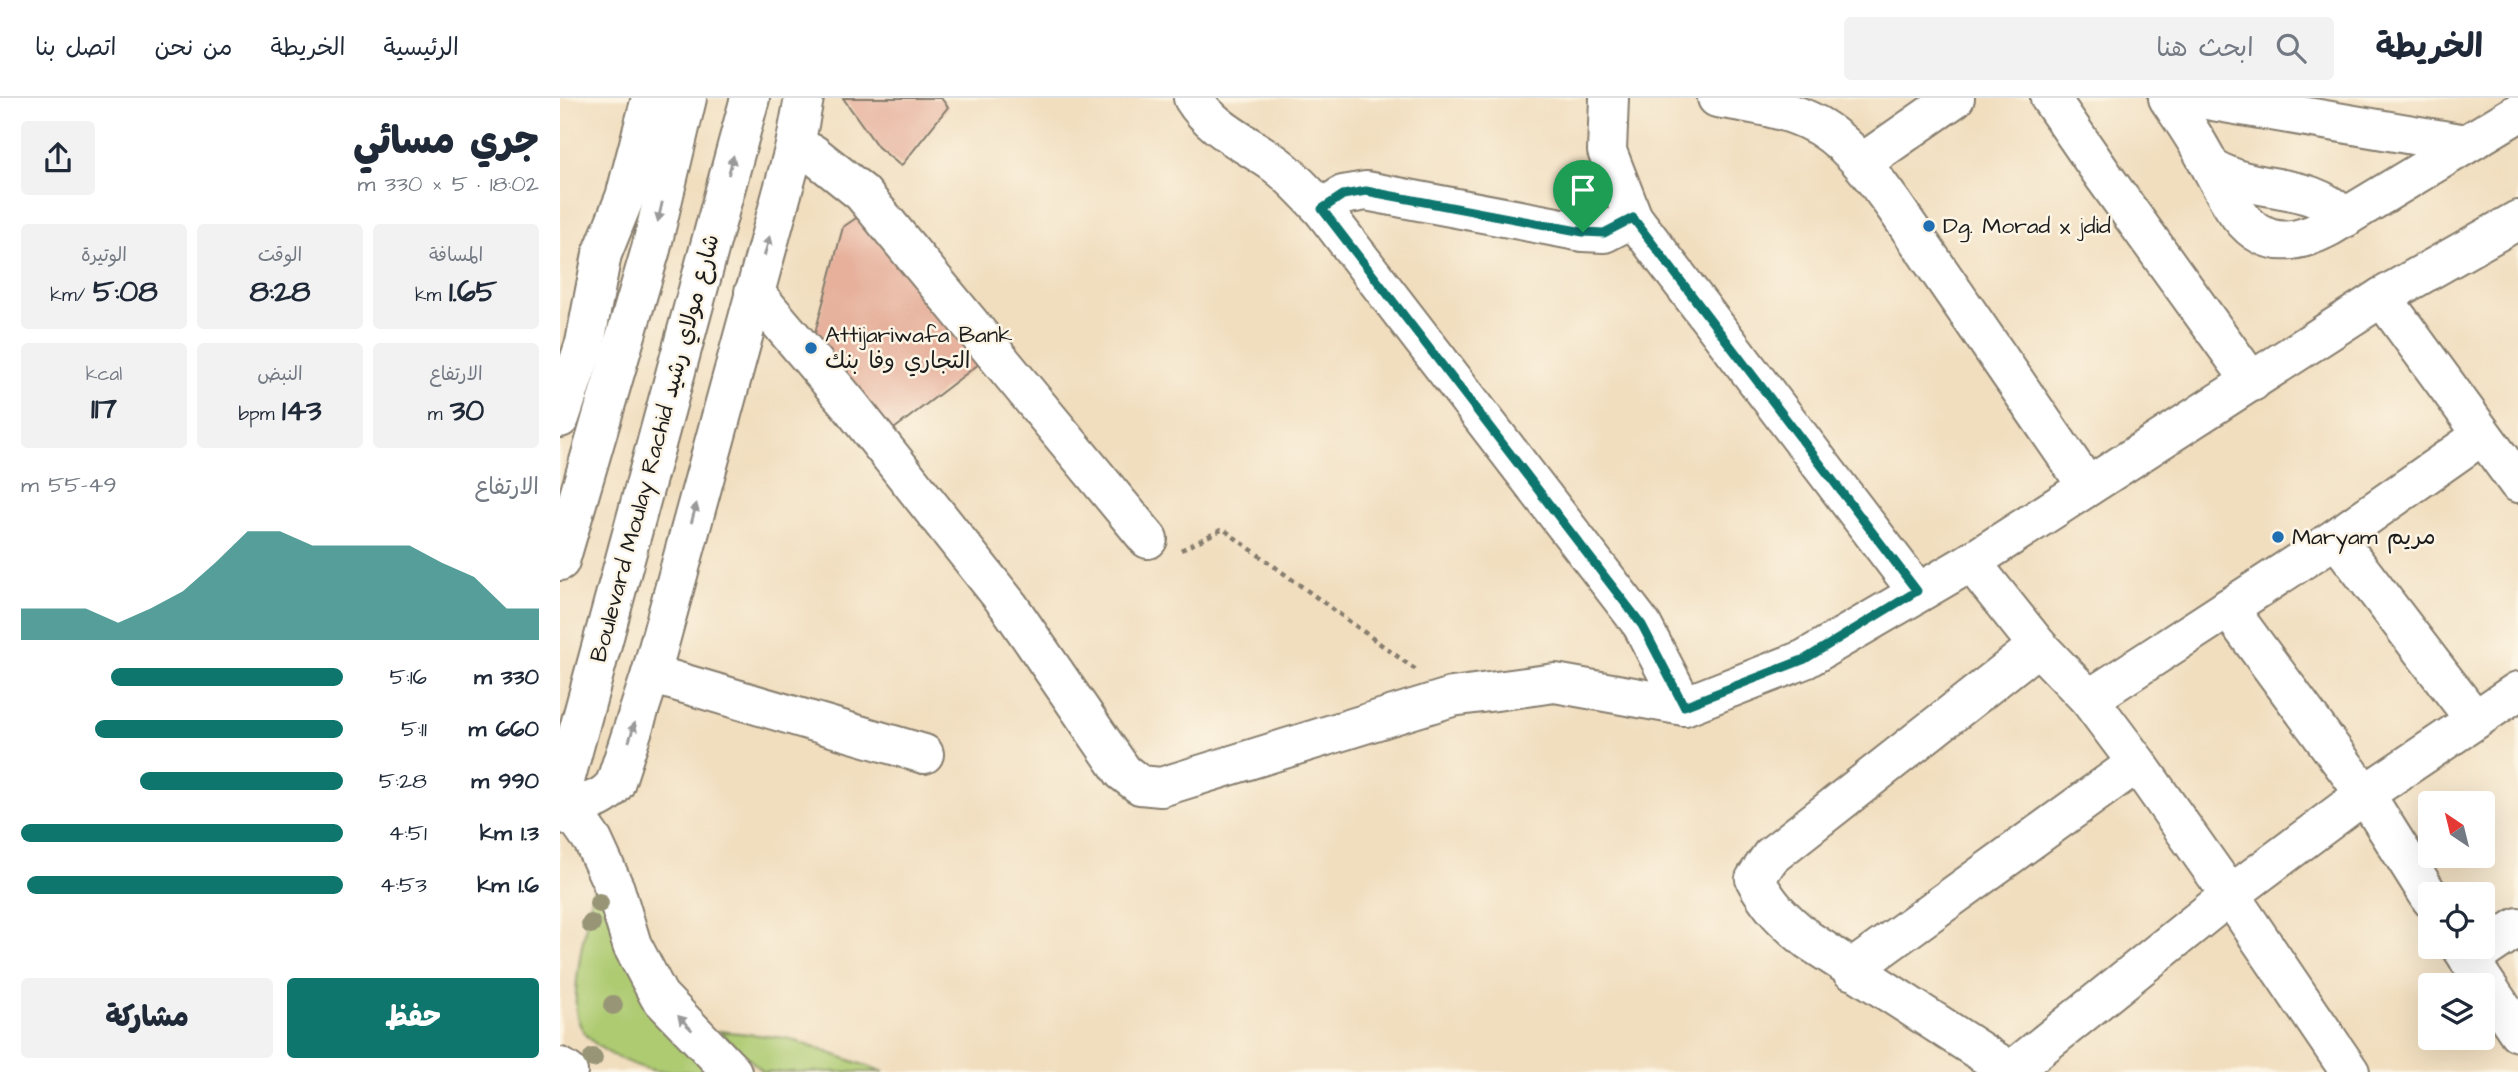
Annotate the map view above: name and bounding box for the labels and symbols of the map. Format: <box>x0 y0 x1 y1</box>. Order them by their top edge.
one-way arrow <box>727 155 737 176</box>
pin <box>1553 160 1613 232</box>
one-way arrow <box>654 201 665 223</box>
place label: Dg. Morad x jdid <box>1943 210 2111 243</box>
marker: Dg. Morad x jdid <box>1921 218 1937 234</box>
street label: Boulevard Moulay Rachid شارع مولاي رشيد <box>582 231 729 666</box>
one-way arrow <box>762 235 773 257</box>
place label: Attijariwafa Bank التجاري وفا بنك <box>825 319 1012 377</box>
marker: Attijariwafa Bank التجاري وفا بنك <box>803 340 819 356</box>
one-way arrow <box>690 502 700 523</box>
place label: Maryam مريم <box>2292 521 2436 554</box>
marker: Maryam مريم <box>2270 529 2286 545</box>
one-way arrow <box>627 721 638 742</box>
north arrow <box>2418 791 2496 868</box>
one-way arrow <box>677 1015 693 1032</box>

